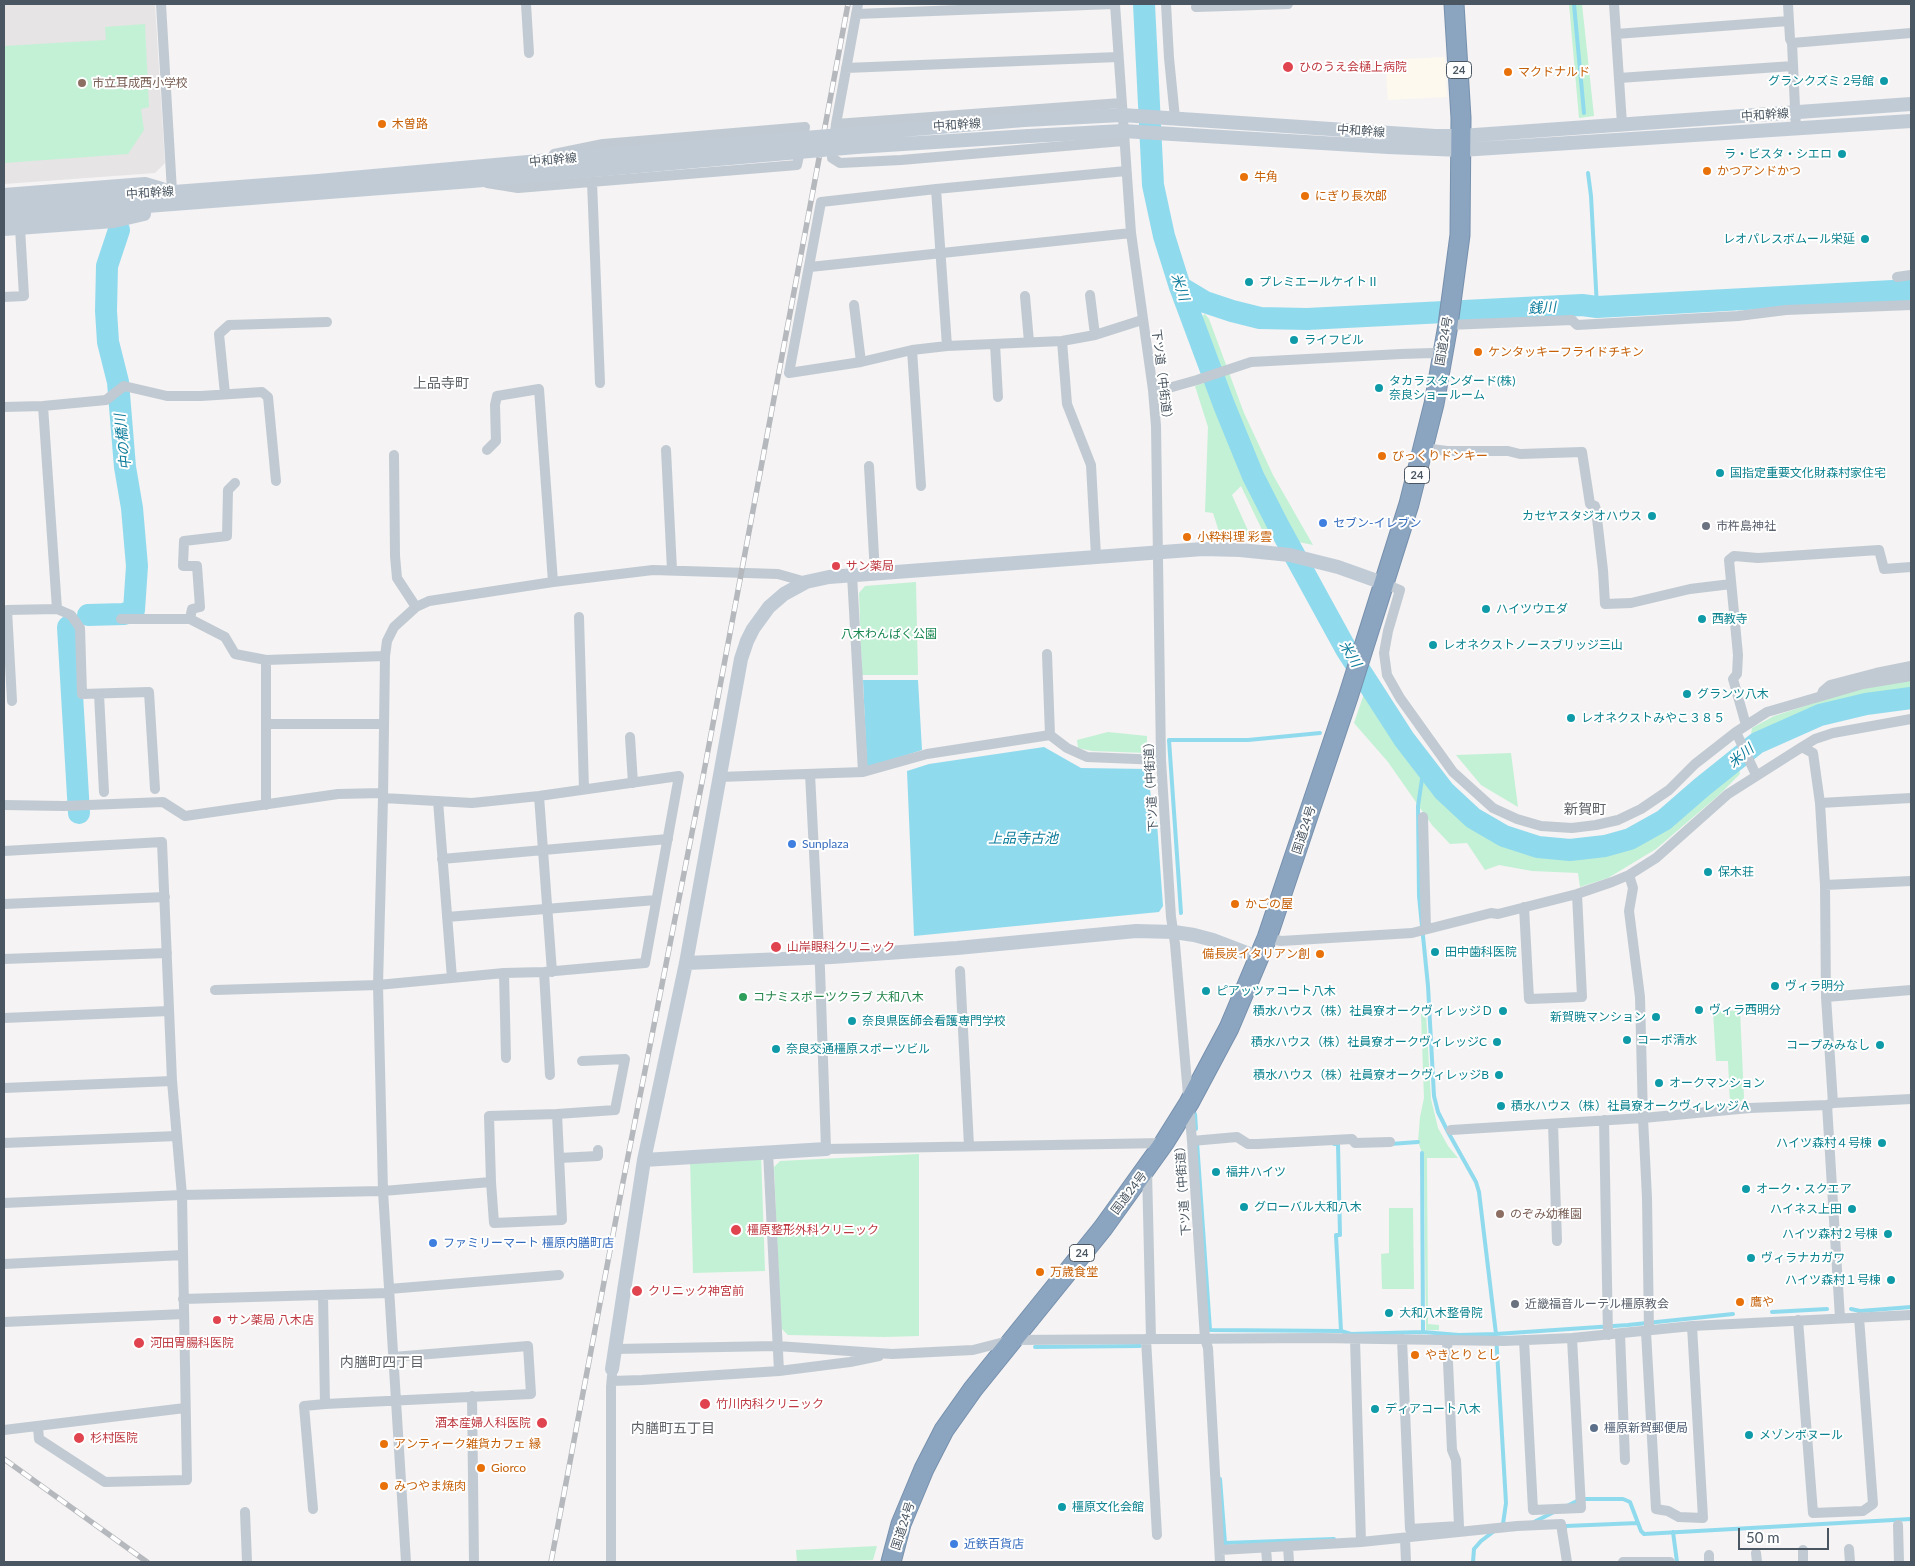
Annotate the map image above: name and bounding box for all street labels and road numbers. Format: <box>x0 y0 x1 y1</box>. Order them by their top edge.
road number: 24 <box>1446 62 1472 78</box>
street label: 中和幹線 <box>1741 106 1789 124</box>
street label: 中和幹線 <box>933 116 981 134</box>
street label: 中和幹線 <box>1337 122 1385 140</box>
street label: 中和幹線 <box>528 151 578 169</box>
street label: 中和幹線 <box>126 184 174 202</box>
street label: 国道24号 <box>1433 315 1455 367</box>
street label: 下ツ道（中街道） <box>1149 328 1175 426</box>
road number: 24 <box>1404 466 1430 484</box>
street label: 下ツ道（中街道） <box>1141 736 1161 832</box>
street label: 国道24号 <box>1289 804 1319 856</box>
street label: 下ツ道（中街道） <box>1172 1140 1194 1236</box>
street label: 国道24号 <box>1108 1169 1150 1217</box>
road number: 24 <box>1070 1244 1094 1262</box>
street label: 国道24号 <box>888 1500 918 1552</box>

